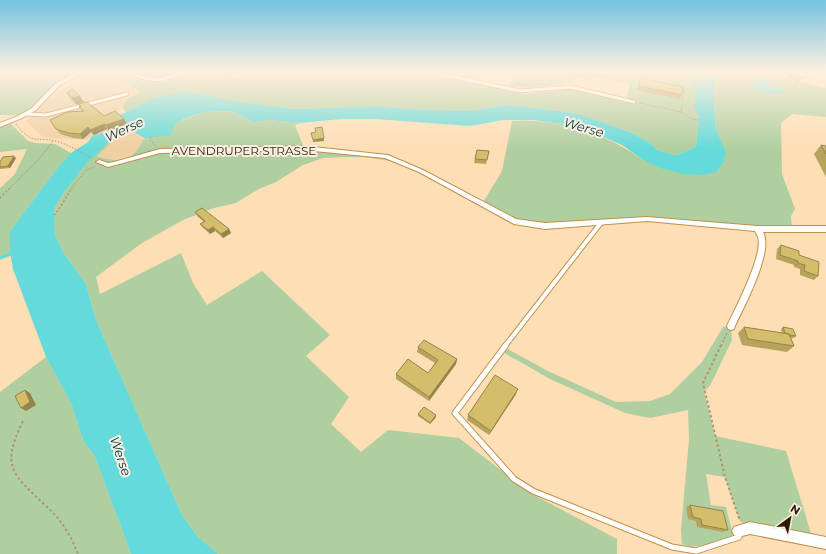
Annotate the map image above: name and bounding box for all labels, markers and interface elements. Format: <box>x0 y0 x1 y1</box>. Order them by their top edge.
water label: Werse <box>102 113 146 145</box>
water label: Werse <box>562 114 606 140</box>
street label: AVENDRUPER STRASSE <box>172 143 316 158</box>
water label: Werse <box>107 434 135 478</box>
north arrow <box>770 498 810 538</box>
text: N <box>788 501 803 518</box>

